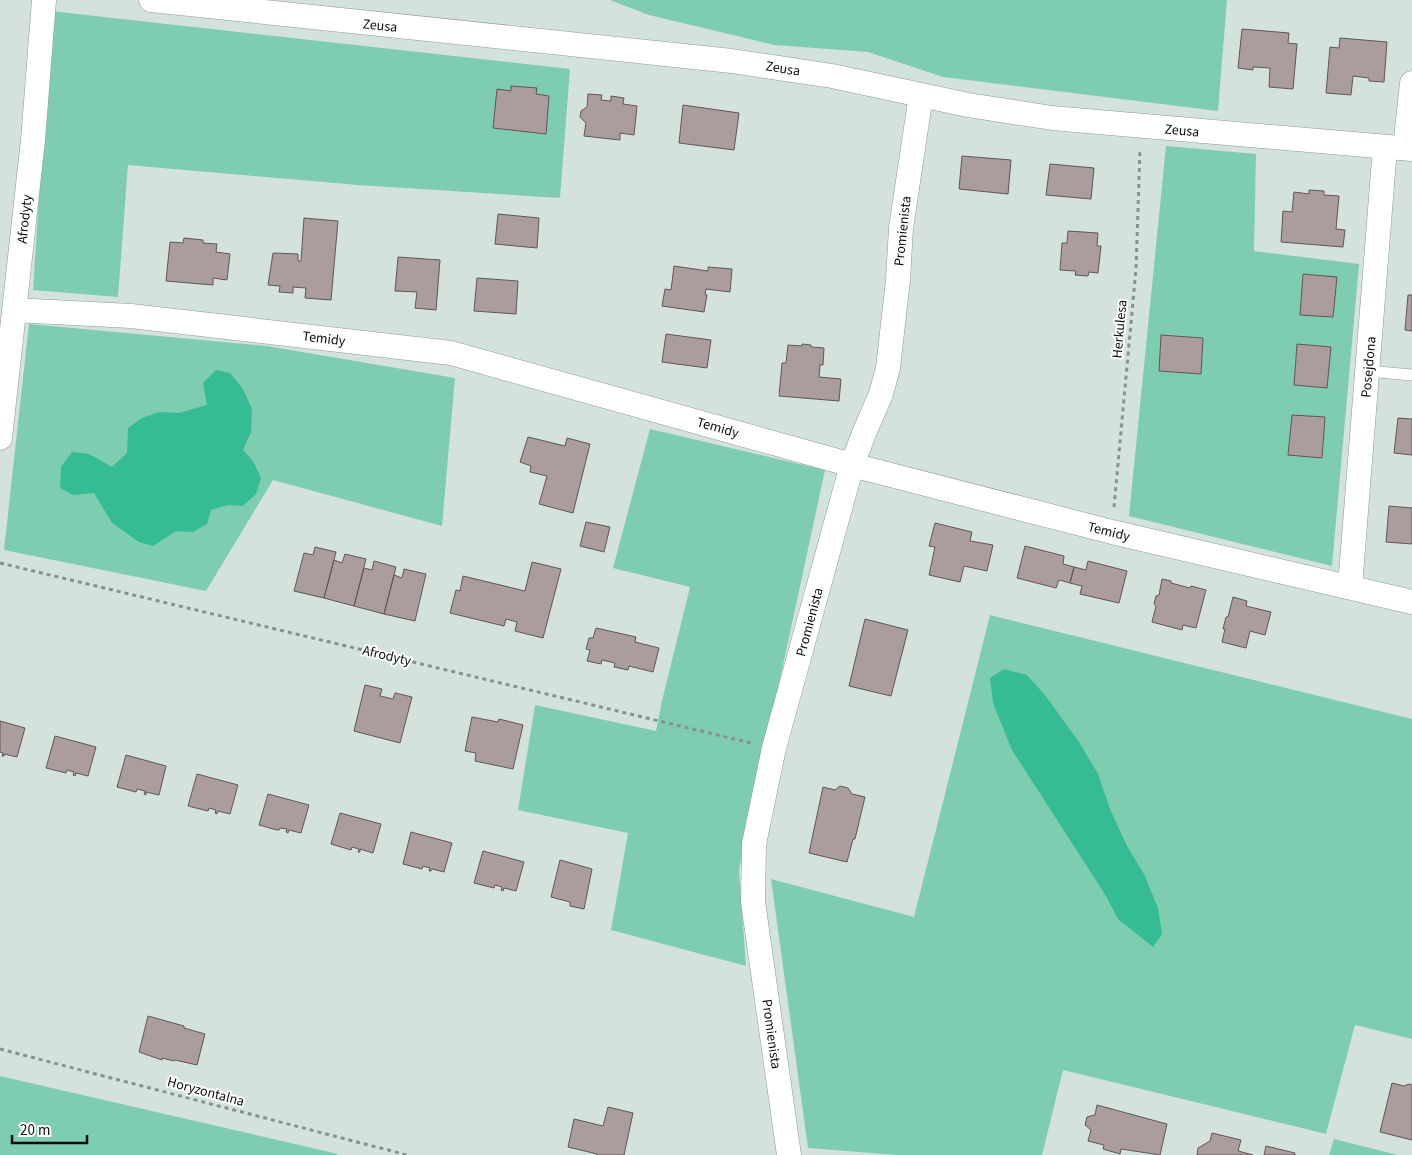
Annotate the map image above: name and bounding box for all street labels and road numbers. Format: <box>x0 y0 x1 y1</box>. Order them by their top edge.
street label: Zeusa <box>362 14 398 38</box>
street label: Zeusa <box>764 56 802 82</box>
street label: Zeusa <box>1164 120 1200 142</box>
street label: Afrodyty <box>12 193 38 245</box>
street label: Promienista <box>889 195 917 267</box>
street label: Herkulesa <box>1107 299 1133 359</box>
street label: Temidy <box>301 326 347 352</box>
street label: Posejdona <box>1356 336 1382 399</box>
street label: Temidy <box>694 412 742 444</box>
street label: Temidy <box>1086 517 1132 547</box>
street label: Promienista <box>791 586 829 659</box>
street label: Afrodyty <box>360 641 414 671</box>
street label: Promienista <box>756 998 786 1070</box>
street label: Horyzontalna <box>165 1072 246 1112</box>

